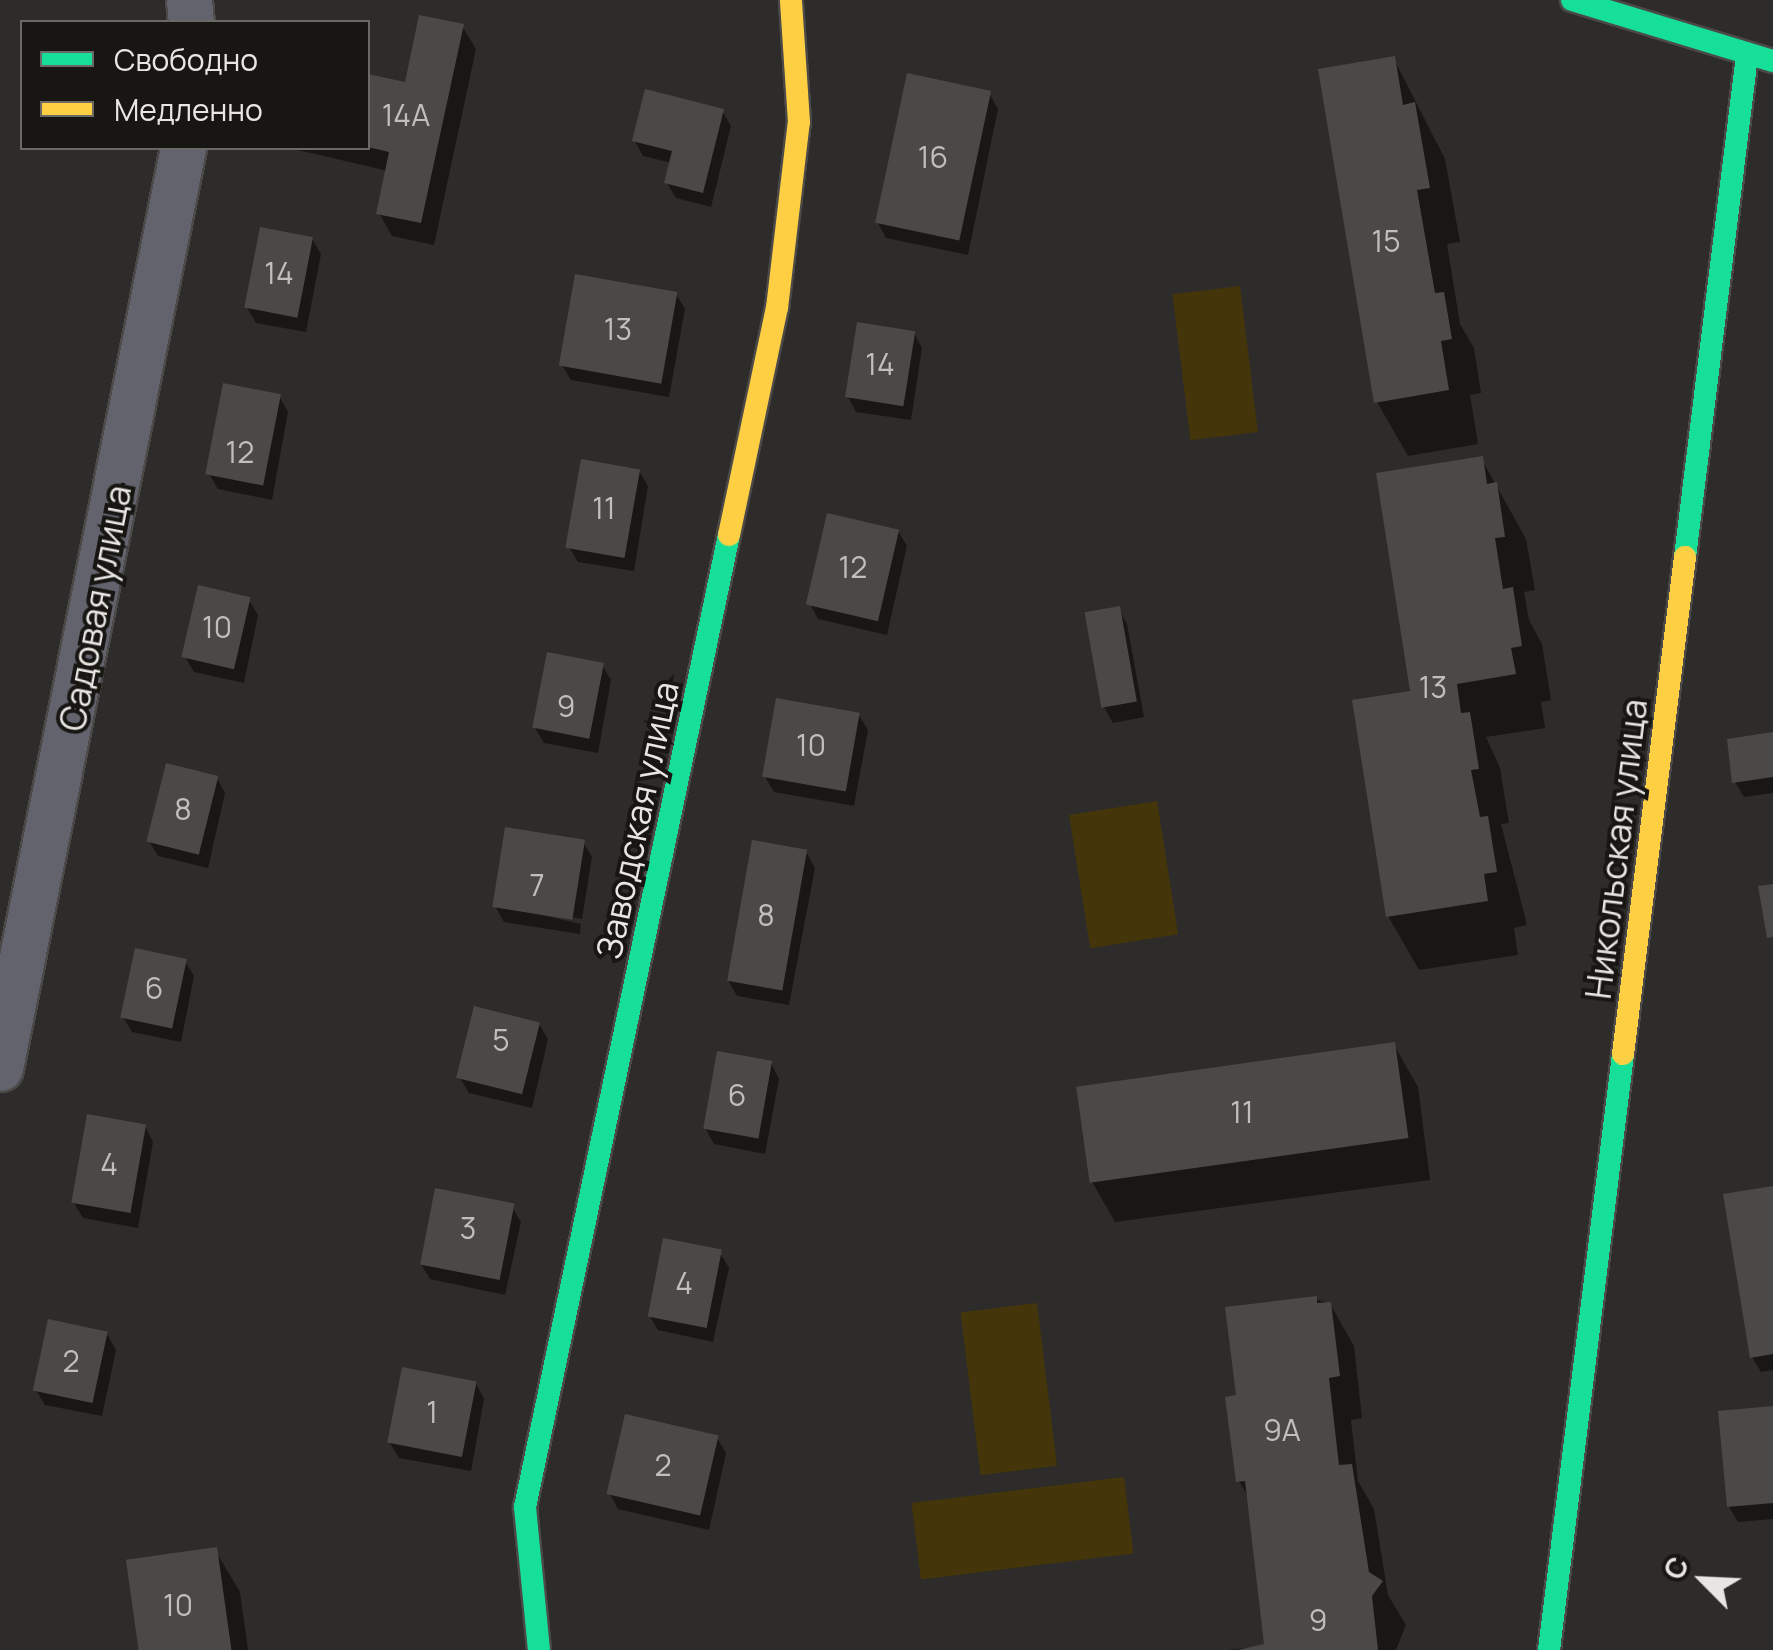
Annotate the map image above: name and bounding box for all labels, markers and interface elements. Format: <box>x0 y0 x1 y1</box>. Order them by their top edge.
legend <box>20 20 370 150</box>
text: Свободно <box>114 39 258 80</box>
text: Медленно <box>114 89 263 130</box>
house number: 14А <box>382 97 430 133</box>
house number: 16 <box>918 139 948 175</box>
house number: 15 <box>1371 223 1401 259</box>
house number: 14 <box>264 255 294 291</box>
house number: 13 <box>604 311 632 347</box>
house number: 14 <box>865 346 895 382</box>
house number: 12 <box>226 434 254 470</box>
street label: Садовая улица <box>51 482 139 734</box>
house number: 11 <box>592 490 616 526</box>
house number: 12 <box>839 549 867 585</box>
house number: 10 <box>202 609 232 645</box>
house number: 13 <box>1419 669 1447 705</box>
street label: Заводская улица <box>587 678 687 962</box>
house number: 9 <box>557 688 575 724</box>
street label: Никольская улица <box>1577 697 1655 1001</box>
house number: 10 <box>796 727 826 763</box>
house number: 8 <box>174 791 192 827</box>
house number: 7 <box>529 867 545 903</box>
house number: 8 <box>757 897 775 933</box>
house number: 6 <box>145 970 163 1006</box>
house number: 5 <box>492 1022 510 1058</box>
house number: 6 <box>728 1077 746 1113</box>
house number: 11 <box>1230 1094 1254 1130</box>
house number: 4 <box>100 1146 118 1182</box>
house number: 3 <box>460 1210 476 1246</box>
house number: 4 <box>675 1265 693 1301</box>
house number: 2 <box>62 1343 80 1379</box>
house number: 1 <box>426 1394 438 1430</box>
house number: 9А <box>1263 1412 1301 1448</box>
house number: 2 <box>654 1447 672 1483</box>
north arrow <box>1653 1530 1753 1630</box>
text: С <box>1654 1551 1697 1585</box>
house number: 10 <box>163 1587 193 1623</box>
house number: 9 <box>1309 1602 1327 1638</box>

